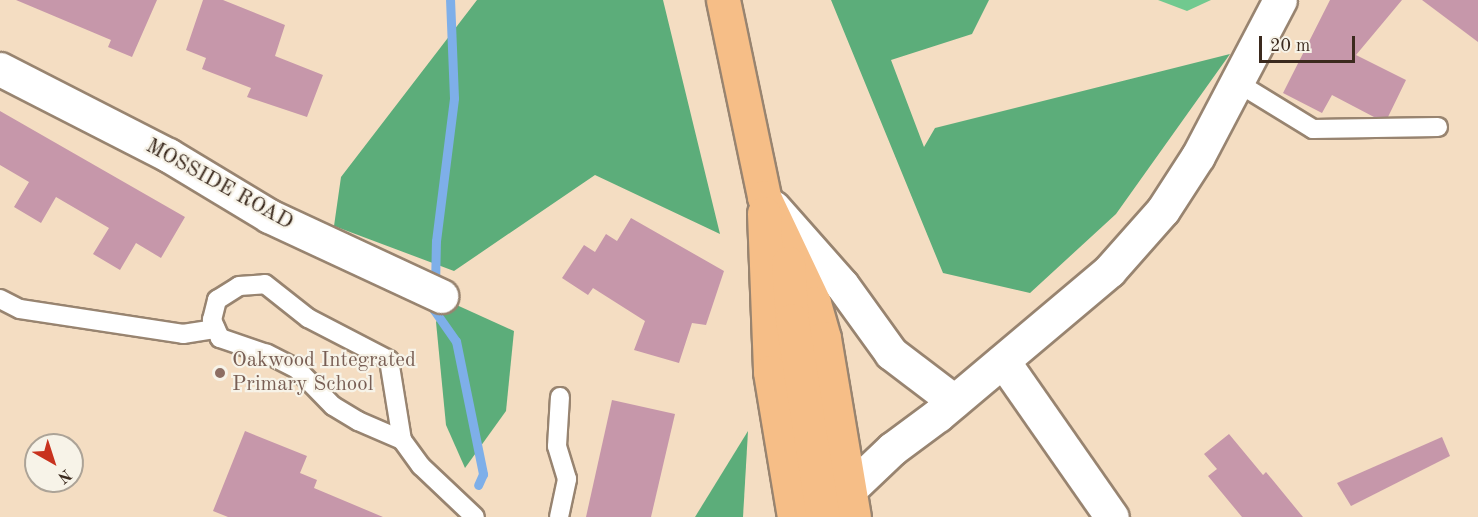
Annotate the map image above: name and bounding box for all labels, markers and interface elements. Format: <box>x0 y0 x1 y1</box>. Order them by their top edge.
scale bar <box>1262 24 1358 62</box>
text: 20 m <box>1270 37 1310 55</box>
street label: MOSSIDE ROAD <box>141 134 297 236</box>
place label: Oakwood Integrated Primary School <box>232 348 416 398</box>
marker: Oakwood Integrated Primary School <box>213 366 227 380</box>
north arrow <box>24 433 84 493</box>
text: N <box>54 465 74 485</box>

